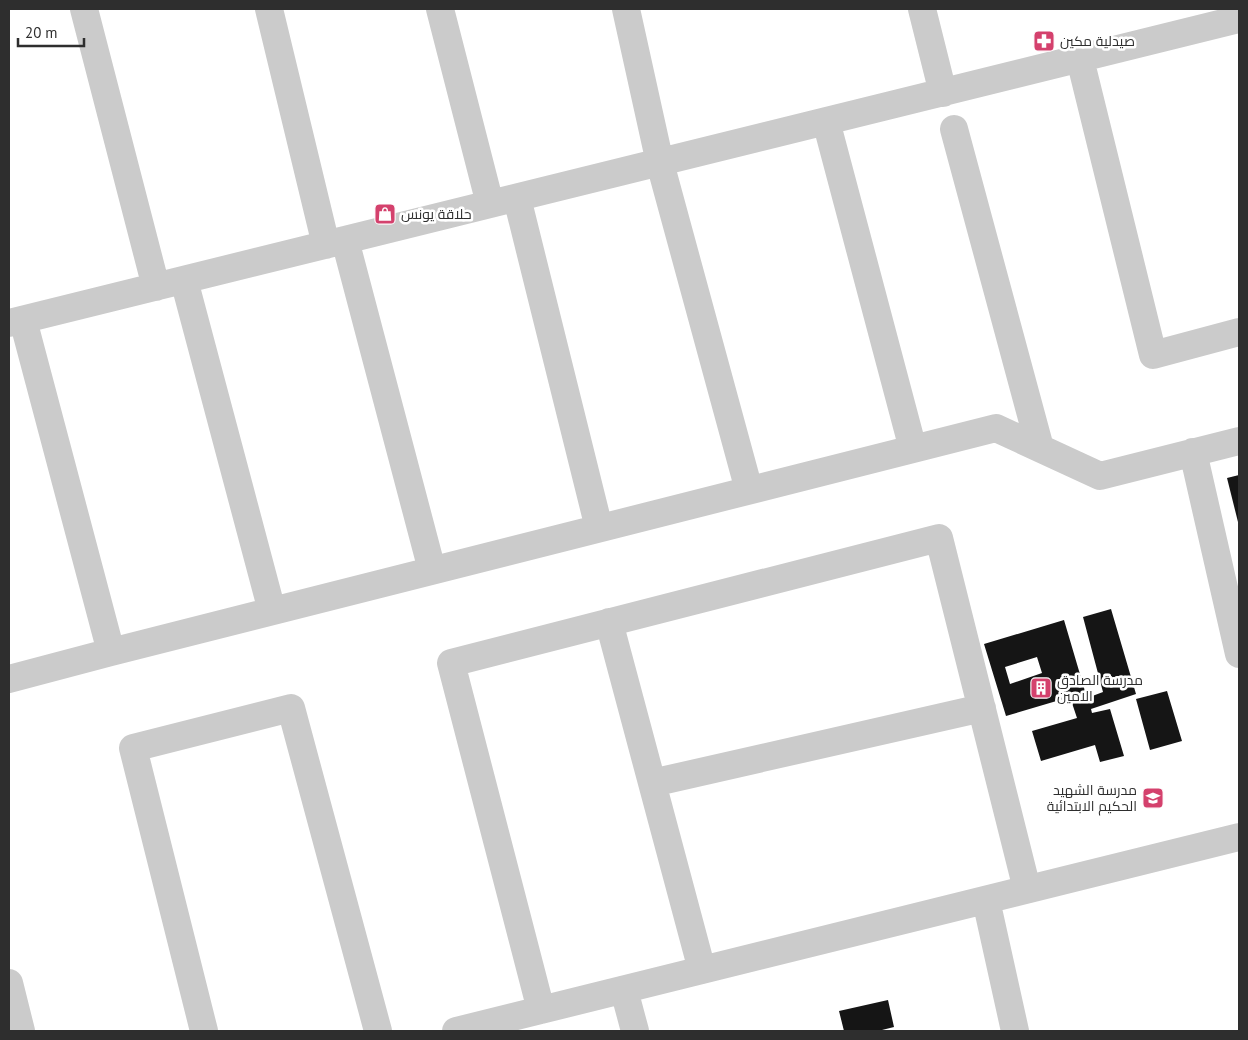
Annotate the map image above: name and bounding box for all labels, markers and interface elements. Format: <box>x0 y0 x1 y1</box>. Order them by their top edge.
scale bar <box>18 15 84 47</box>
text: 20 m <box>25 23 58 42</box>
pharmacy icon: صيدلية مكين <box>1032 29 1056 53</box>
place label: صيدلية مكين <box>1060 32 1135 50</box>
shop icon: حلاقة يونس <box>373 202 397 226</box>
place label: حلاقة يونس <box>401 205 472 223</box>
place label: مدرسة الصادق الامين <box>1057 671 1143 705</box>
building icon: مدرسة الصادق الامين <box>1029 676 1053 700</box>
place label: مدرسة الشهيد الحكيم الابتدائية <box>1047 781 1137 816</box>
school or university icon: مدرسة الشهيد الحكيم الابتدائية <box>1141 786 1165 810</box>

